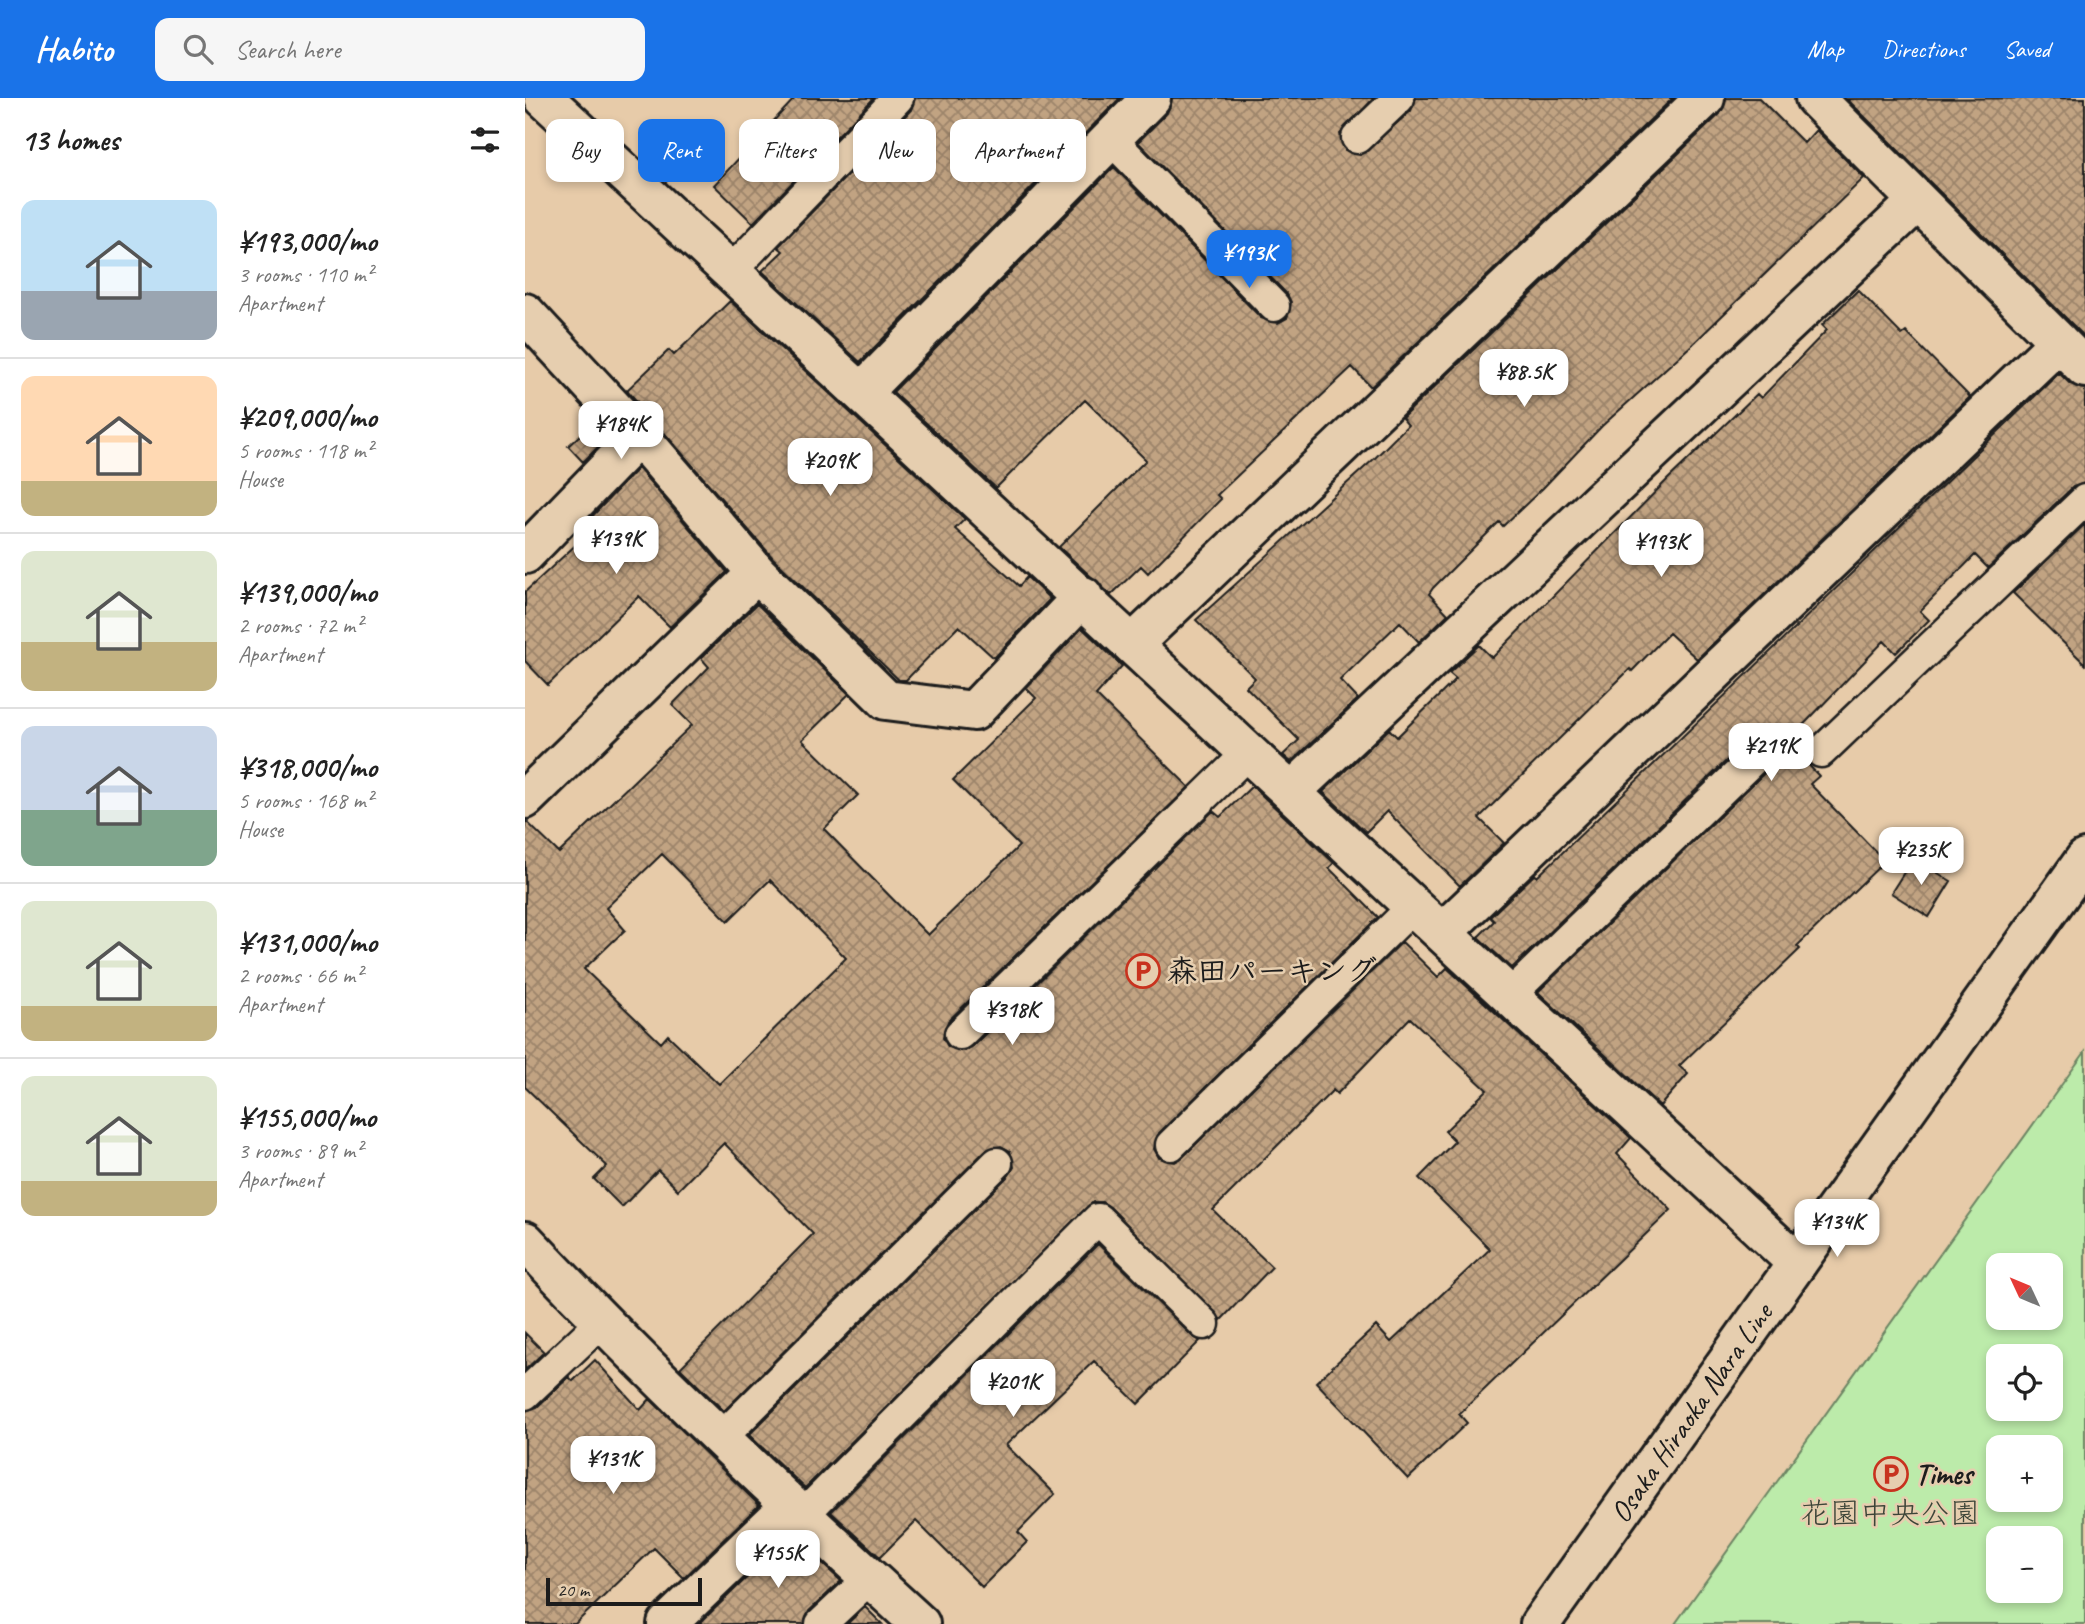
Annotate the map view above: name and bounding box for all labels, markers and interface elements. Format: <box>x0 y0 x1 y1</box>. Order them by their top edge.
search box <box>155 18 645 81</box>
text: Habito <box>35 28 113 70</box>
icon: search <box>179 30 217 68</box>
text: Search here <box>235 33 341 66</box>
text: Map <box>1807 34 1844 64</box>
text: Directions <box>1882 34 1965 64</box>
text: Saved <box>2003 34 2050 64</box>
chip: Buy <box>546 119 624 182</box>
chip: Rent <box>638 119 725 182</box>
chip: Filters <box>739 119 839 182</box>
chip: New <box>853 119 936 182</box>
chip: Apartment <box>950 119 1086 182</box>
text: 13 homes <box>21 121 119 159</box>
icon: filters <box>466 121 504 159</box>
text: ¥193,000/mo <box>238 222 377 260</box>
icon: home <box>77 228 161 312</box>
pin: ¥193K <box>1200 230 1298 290</box>
text: ¥193K <box>1223 238 1275 267</box>
text: 3 rooms · 110 m² <box>238 260 373 289</box>
text: Apartment <box>238 289 323 318</box>
pin: ¥88.5K <box>1467 350 1581 409</box>
text: ¥88.5K <box>1495 357 1553 386</box>
text: ¥209,000/mo <box>238 398 377 436</box>
pin: ¥184K <box>572 402 670 461</box>
icon: home <box>77 404 161 488</box>
text: ¥184K <box>594 409 648 438</box>
text: 5 rooms · 118 m² <box>238 436 373 465</box>
pin: ¥209K <box>781 438 879 498</box>
text: ¥209K <box>804 446 856 475</box>
text: House <box>238 465 283 494</box>
pin: ¥139K <box>567 517 665 576</box>
pin: ¥193K <box>1612 519 1710 579</box>
text: ¥139K <box>590 524 642 553</box>
text: ¥193K <box>1635 527 1687 556</box>
text: ¥139,000/mo <box>238 573 377 611</box>
icon: home <box>77 579 161 663</box>
text: 2 rooms · 72 m² <box>238 611 362 640</box>
text: Apartment <box>238 640 323 669</box>
pin: ¥219K <box>1722 724 1820 783</box>
text: ¥219K <box>1745 731 1797 760</box>
text: ¥318,000/mo <box>238 748 377 786</box>
icon: home <box>77 754 161 838</box>
text: 5 rooms · 168 m² <box>238 786 373 815</box>
text: House <box>238 815 283 844</box>
pin: ¥235K <box>1872 828 1970 887</box>
text: ¥235K <box>1895 835 1947 864</box>
text: ¥131,000/mo <box>238 923 377 961</box>
icon: home <box>77 929 161 1013</box>
parking icon: 森田パーキング <box>1124 952 1162 990</box>
place label: 森田パーキング <box>1167 952 1377 990</box>
text: 2 rooms · 66 m² <box>238 961 362 990</box>
pin: ¥318K <box>963 988 1061 1047</box>
text: Apartment <box>238 990 323 1019</box>
text: ¥318K <box>985 995 1039 1024</box>
text: ¥155,000/mo <box>238 1098 376 1136</box>
icon: home <box>77 1104 161 1188</box>
text: 3 rooms · 89 m² <box>238 1136 362 1165</box>
text: Apartment <box>238 1165 323 1194</box>
pin: ¥134K <box>1788 1200 1886 1259</box>
text: ¥134K <box>1810 1207 1864 1236</box>
north arrow <box>1986 1253 2063 1330</box>
map controls <box>1986 1253 2063 1603</box>
street label: Osaka Hiraoka Nara Line <box>1601 1294 1782 1530</box>
button: locate <box>1986 1344 2063 1421</box>
pin: ¥201K <box>964 1360 1062 1419</box>
text: ¥201K <box>986 1367 1040 1396</box>
button: + <box>1986 1435 2063 1512</box>
pin: ¥131K <box>564 1436 662 1496</box>
text: ¥131K <box>586 1444 640 1473</box>
parking icon: Times <box>1872 1455 1910 1493</box>
place label: Times <box>1915 1455 1976 1493</box>
park label: 花園中央公園 <box>1800 1494 1980 1532</box>
button: − <box>1986 1526 2063 1603</box>
pin: ¥155K <box>729 1530 827 1590</box>
text: ¥155K <box>752 1538 804 1567</box>
scale bar <box>546 1575 702 1607</box>
text: 20 m <box>557 1578 589 1602</box>

